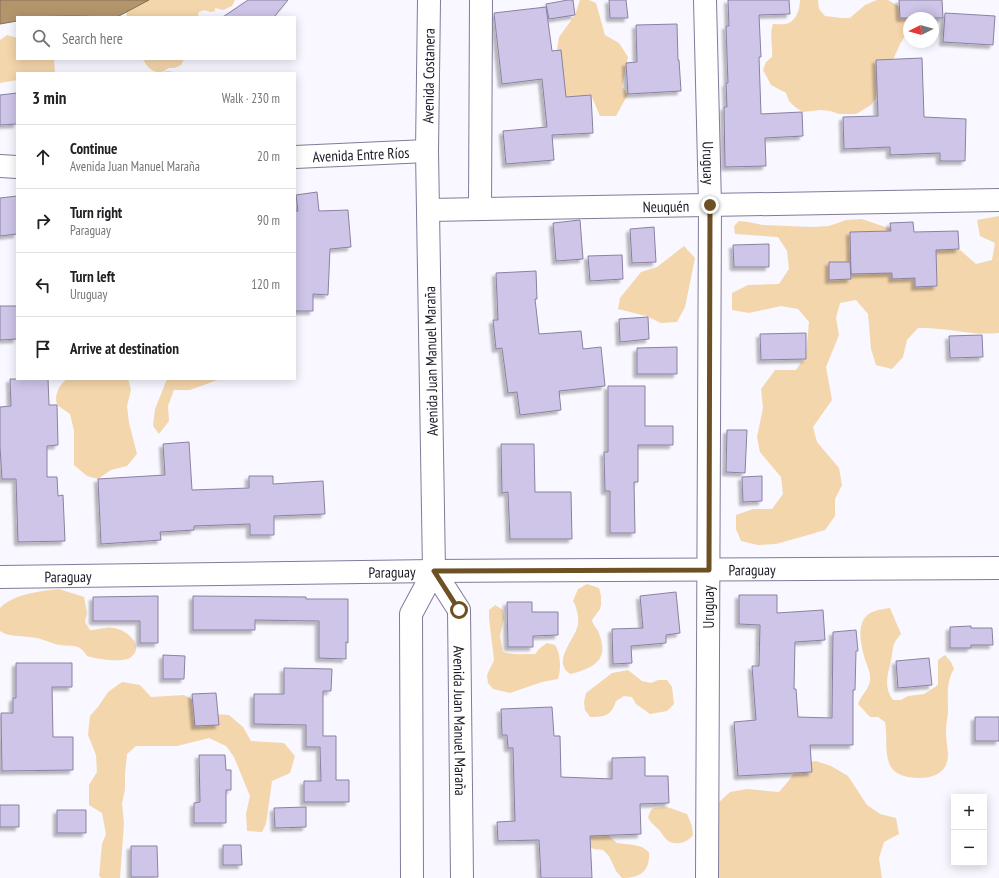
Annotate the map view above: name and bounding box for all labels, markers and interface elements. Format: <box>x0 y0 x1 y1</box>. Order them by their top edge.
north arrow <box>903 12 939 48</box>
search box <box>16 16 296 60</box>
icon: search <box>30 27 52 49</box>
street label: Avenida Costanera <box>418 28 438 124</box>
text: Search here <box>62 29 123 48</box>
text: 3 min <box>32 87 66 109</box>
text: Walk · 230 m <box>222 90 280 107</box>
text: Continue <box>70 139 117 158</box>
street label: Uruguay <box>699 141 719 185</box>
street label: Avenida Entre Ríos <box>312 142 410 166</box>
icon: ahead <box>32 146 54 168</box>
text: 20 m <box>257 148 280 165</box>
text: Avenida Juan Manuel Maraña <box>70 158 200 175</box>
street label: Neuquén <box>643 196 689 216</box>
route end <box>701 196 719 214</box>
text: Turn right <box>70 203 122 222</box>
icon: right <box>32 210 54 232</box>
text: 90 m <box>257 212 280 229</box>
text: Paraguay <box>70 222 111 239</box>
text: Turn left <box>70 267 115 286</box>
icon: left <box>32 274 54 296</box>
text: 120 m <box>251 276 280 293</box>
text: Uruguay <box>70 286 107 303</box>
street label: Avenida Juan Manuel Maraña <box>420 286 442 436</box>
icon: arrive <box>32 338 54 360</box>
text: Arrive at destination <box>70 339 179 358</box>
street label: Paraguay <box>728 560 776 579</box>
street label: Paraguay <box>368 562 416 581</box>
street label: Paraguay <box>44 566 92 586</box>
street label: Uruguay <box>699 585 718 629</box>
route start <box>450 601 468 619</box>
street label: Avenida Juan Manuel Maraña <box>450 646 471 796</box>
map controls <box>951 794 987 866</box>
button: + <box>951 794 987 830</box>
button: − <box>951 830 987 866</box>

